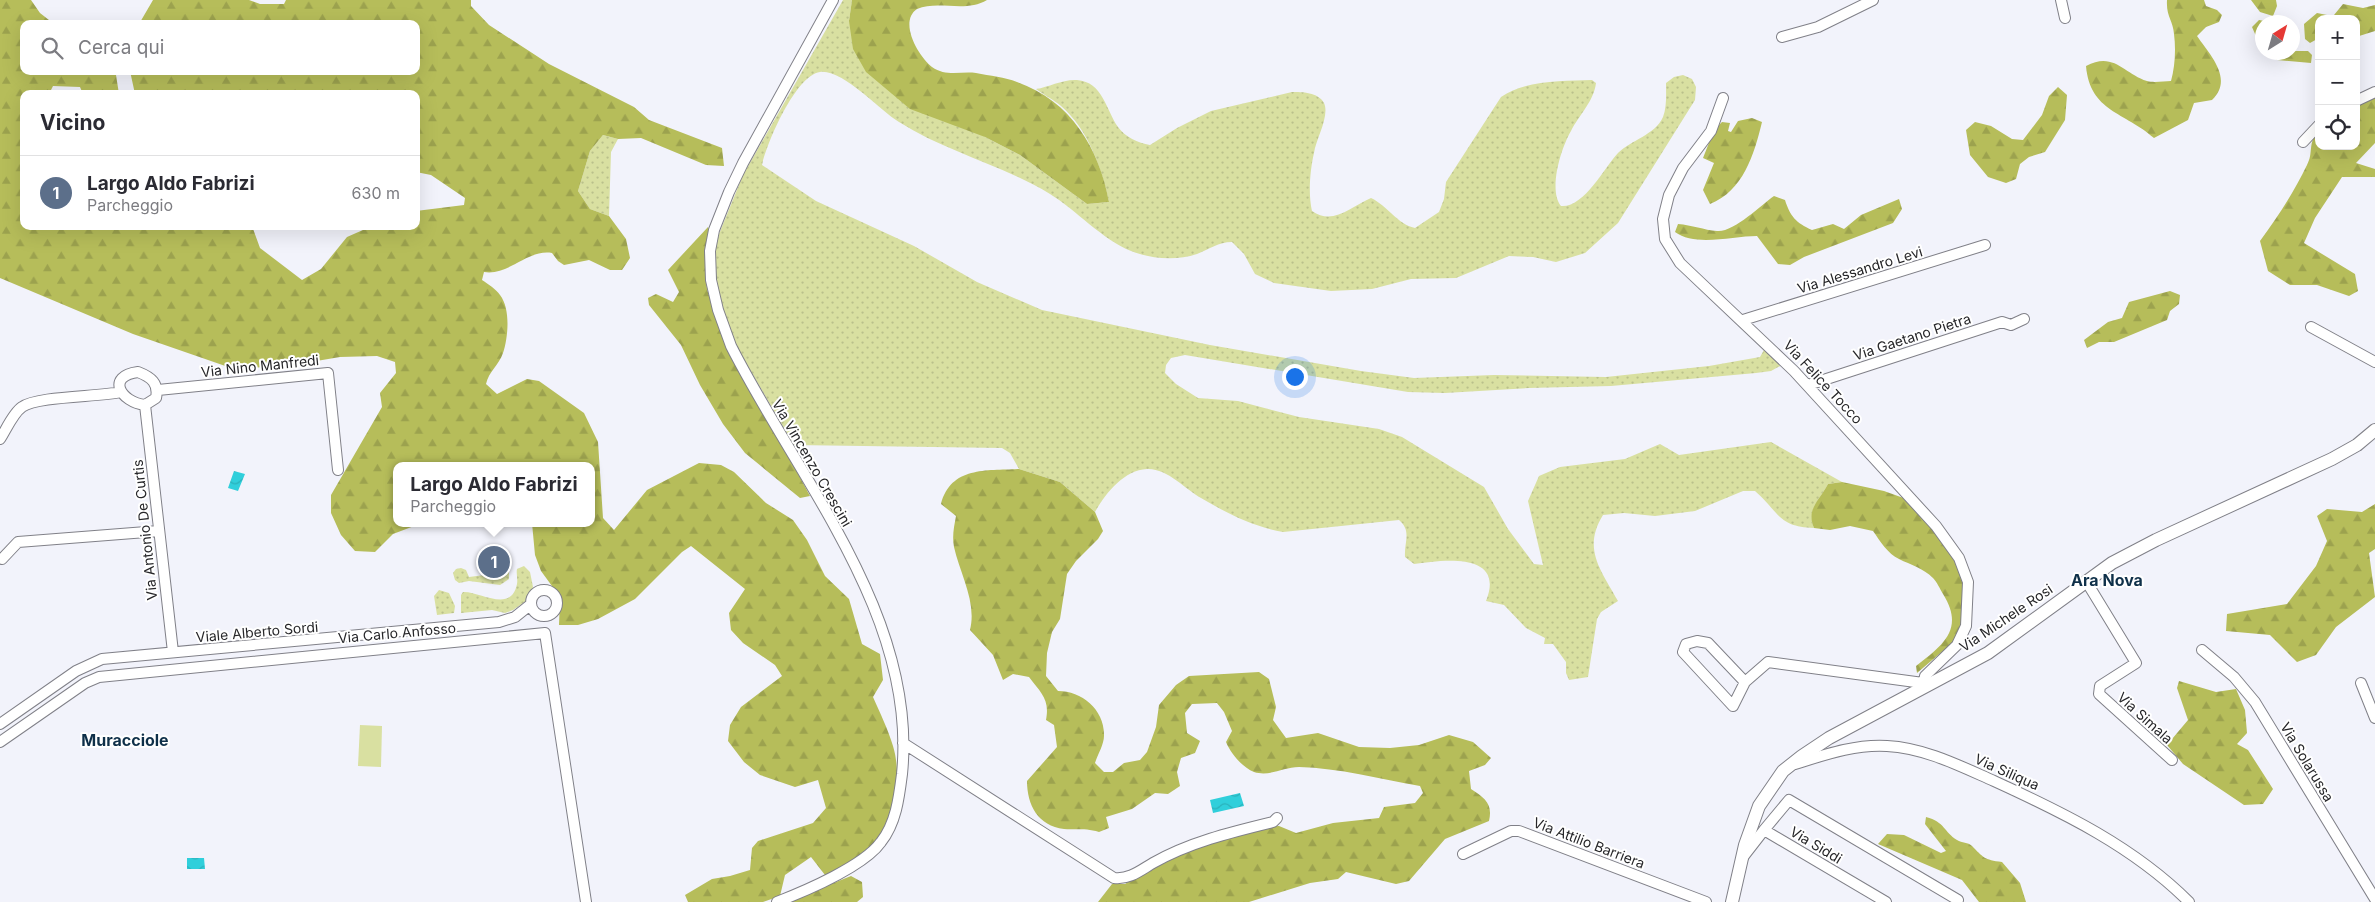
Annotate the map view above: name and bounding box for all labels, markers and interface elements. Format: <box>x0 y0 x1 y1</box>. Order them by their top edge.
north arrow <box>2255 15 2300 60</box>
map controls <box>2315 15 2360 150</box>
button: + <box>2315 15 2360 60</box>
search box <box>20 20 420 75</box>
icon: search <box>38 34 66 62</box>
text: Cerca qui <box>78 36 164 59</box>
button: − <box>2315 60 2360 105</box>
button: locate <box>2315 105 2360 150</box>
text: Vicino <box>40 110 105 135</box>
text: Largo Aldo Fabrizi <box>87 172 255 195</box>
text: 1 <box>53 183 59 203</box>
text: 630 m <box>352 183 400 203</box>
text: Parcheggio <box>87 195 173 215</box>
street label: Via Alessandro Levi <box>1795 242 1924 297</box>
street label: Via Gaetano Pietra <box>1851 309 1973 364</box>
street label: Via Felice Tocco <box>1780 336 1867 427</box>
street label: Via Nino Manfredi <box>200 351 320 380</box>
your location <box>1282 364 1308 390</box>
street label: Via Vincenzo Crescini <box>769 396 856 529</box>
street label: Via Antonio De Curtis <box>129 459 160 601</box>
popup <box>393 462 595 527</box>
text: Largo Aldo Fabrizi <box>410 473 578 496</box>
text: Parcheggio <box>410 496 496 516</box>
pin: 1 <box>478 543 510 581</box>
district label: Ara Nova <box>2071 570 2143 590</box>
street label: Via Michele Rosi <box>1956 580 2056 655</box>
street label: Viale Alberto Sordi <box>195 618 319 645</box>
street label: Via Carlo Anfosso <box>337 619 457 646</box>
street label: Via Simala <box>2114 688 2177 747</box>
street label: Via Solarussa <box>2277 719 2338 805</box>
district label: Muracciole <box>81 730 169 750</box>
street label: Via Siliqua <box>1972 750 2042 793</box>
street label: Via Attilio Barriera <box>1531 813 1647 872</box>
street label: Via Siddi <box>1787 822 1845 867</box>

